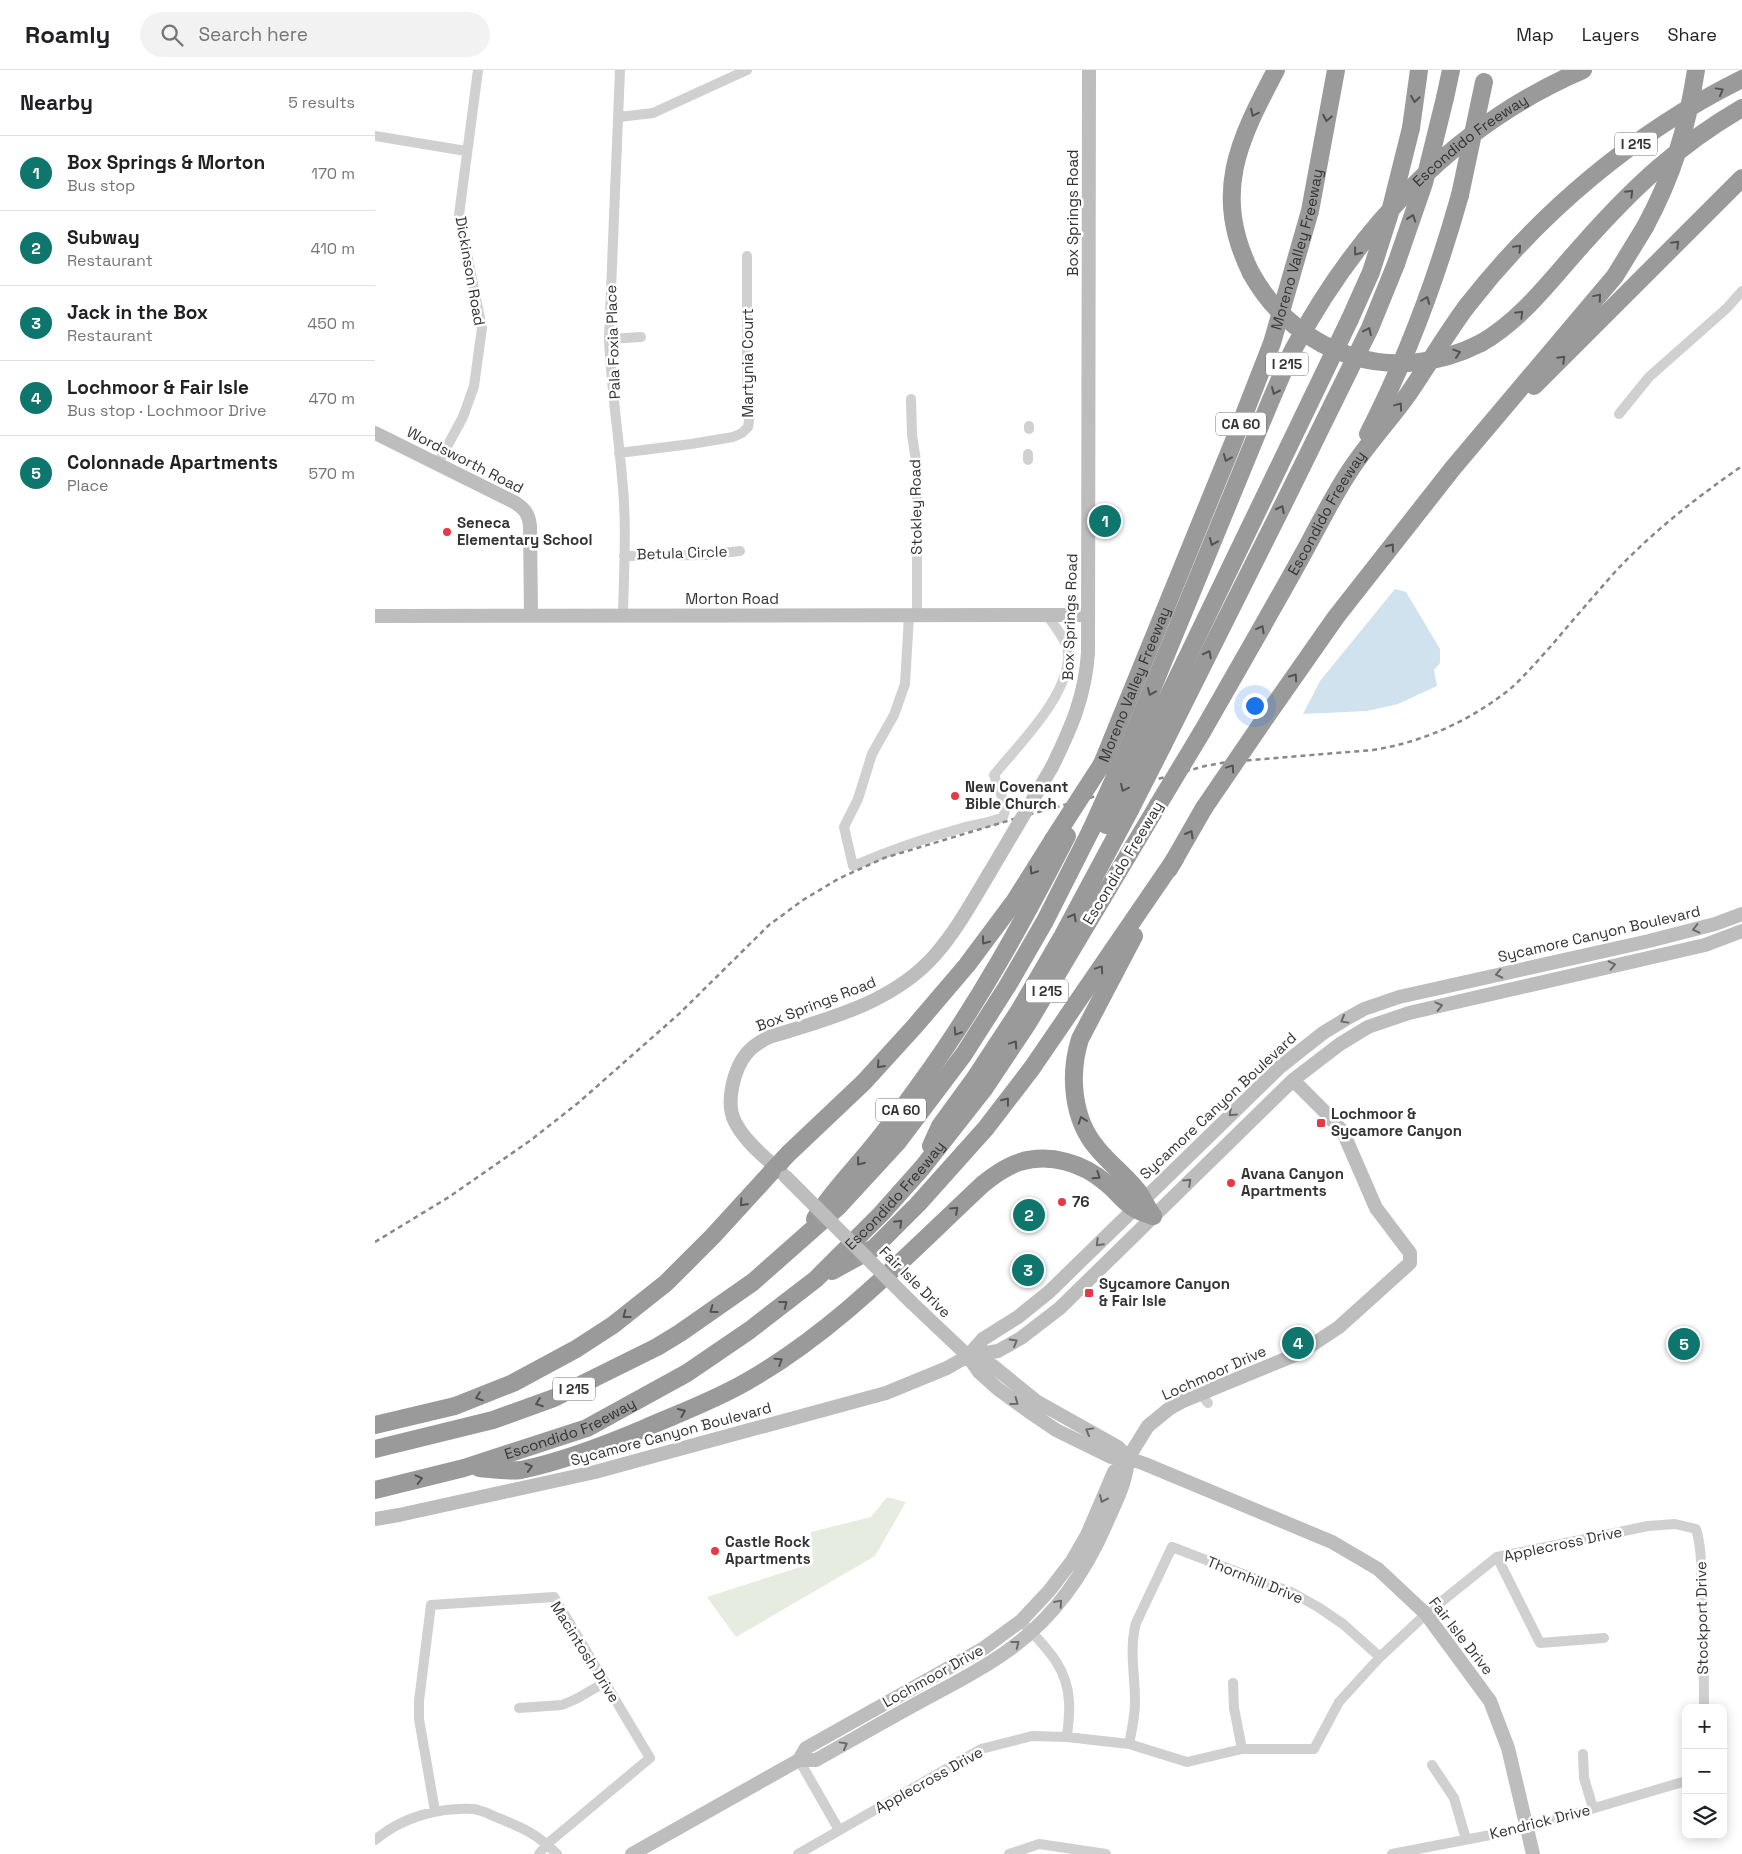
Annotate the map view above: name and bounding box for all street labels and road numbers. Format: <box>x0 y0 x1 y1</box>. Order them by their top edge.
street label: Escondido Freeway <box>1408 90 1531 190</box>
road number: I 215 <box>1615 132 1657 156</box>
street label: Box Springs Road <box>1063 149 1082 277</box>
street label: Moreno Valley Freeway <box>1266 167 1327 332</box>
street label: Dickinson Road <box>452 215 489 327</box>
street label: Pala Foxia Place <box>601 284 624 400</box>
street label: Martynia Court <box>738 308 757 418</box>
road number: I 215 <box>1266 352 1308 376</box>
road number: CA 60 <box>1216 412 1266 436</box>
street label: Wordsworth Road <box>404 422 527 497</box>
street label: Escondido Freeway <box>1283 447 1370 578</box>
street label: Stokley Road <box>905 459 926 555</box>
street label: Betula Circle <box>636 541 728 564</box>
street label: Box Springs Road <box>1058 553 1081 681</box>
street label: Morton Road <box>685 589 779 608</box>
street label: Moreno Valley Freeway <box>1094 604 1174 765</box>
street label: Escondido Freeway <box>1078 798 1167 928</box>
street label: Sycamore Canyon Boulevard <box>1496 901 1702 966</box>
street label: Box Springs Road <box>753 972 879 1035</box>
road number: I 215 <box>1026 979 1068 1002</box>
street label: Sycamore Canyon Boulevard <box>1135 1028 1300 1183</box>
road number: CA 60 <box>876 1098 926 1122</box>
street label: Escondido Freeway <box>841 1137 949 1254</box>
street label: Fair Isle Drive <box>876 1242 955 1322</box>
street label: Lochmoor Drive <box>1159 1341 1269 1404</box>
road number: I 215 <box>553 1378 595 1400</box>
street label: Escondido Freeway <box>502 1393 639 1463</box>
street label: Sycamore Canyon Boulevard <box>568 1398 773 1470</box>
street label: Applecross Drive <box>1502 1522 1624 1565</box>
street label: Thornhill Drive <box>1204 1552 1306 1608</box>
street label: Stockport Drive <box>1691 1561 1712 1675</box>
street label: Fair Isle Drive <box>1425 1593 1498 1679</box>
street label: Macintosh Drive <box>547 1598 624 1706</box>
street label: Lochmoor Drive <box>879 1640 987 1711</box>
street label: Applecross Drive <box>871 1742 986 1817</box>
street label: Kendrick Drive <box>1488 1800 1592 1843</box>

